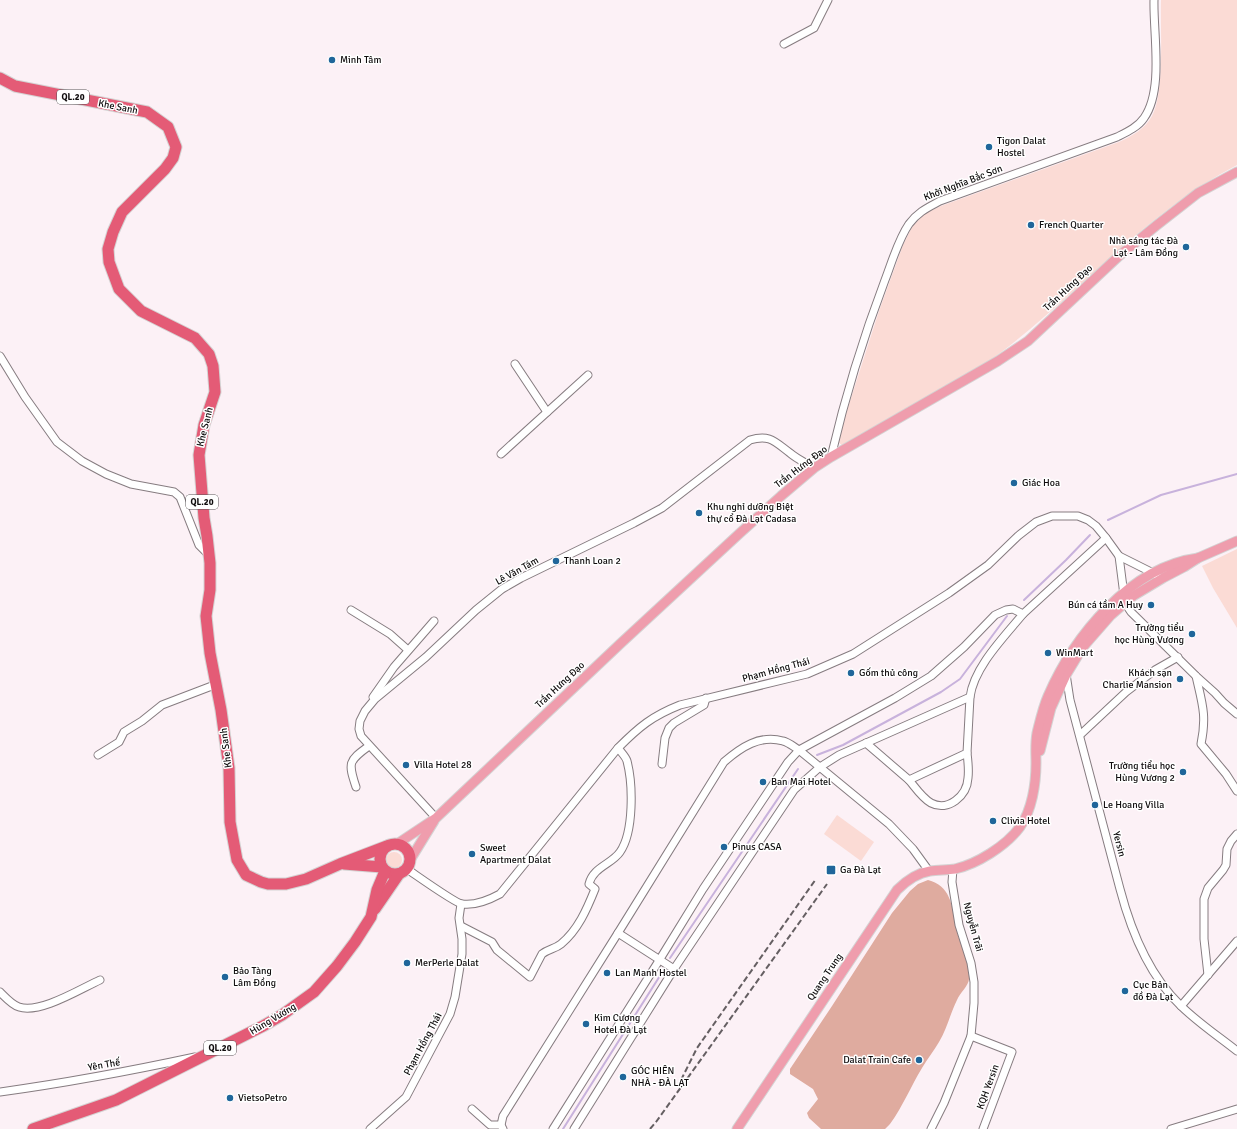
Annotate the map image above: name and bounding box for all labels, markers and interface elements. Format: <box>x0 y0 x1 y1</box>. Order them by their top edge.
place label: Minh Tâm <box>340 54 381 66</box>
marker: Minh Tâm <box>327 55 337 65</box>
road number: QL.20 <box>57 90 89 104</box>
street label: Khe Sanh <box>97 97 139 117</box>
place label: Tigon Dalat Hostel <box>997 135 1046 159</box>
marker: Tigon Dalat Hostel <box>984 142 994 152</box>
street label: Khởi Nghĩa Bắc Sơn <box>922 162 1004 204</box>
place label: French Quarter <box>1039 219 1104 231</box>
marker: French Quarter <box>1026 220 1036 230</box>
place label: Nhà sáng tác Đà Lạt - Lâm Đồng <box>1109 235 1178 259</box>
marker: Nhà sáng tác Đà Lạt - Lâm Đồng <box>1181 242 1191 252</box>
street label: Trần Hưng Đạo <box>1041 262 1095 314</box>
street label: Khe Sanh <box>194 406 216 448</box>
street label: Trần Hưng Đạo <box>772 443 830 491</box>
place label: Giác Hoa <box>1022 477 1060 489</box>
marker: Giác Hoa <box>1009 478 1019 488</box>
road number: QL.20 <box>186 495 218 509</box>
place label: Khu nghỉ dưỡng Biệt thự cổ Đà Lạt Cadasa <box>707 501 796 525</box>
marker: Khu nghỉ dưỡng Biệt thự cổ Đà Lạt Cadasa <box>694 508 704 518</box>
street label: Lê Văn Tám <box>493 554 541 588</box>
place label: Thanh Loan 2 <box>564 555 621 567</box>
marker: Thanh Loan 2 <box>551 556 561 566</box>
place label: Bún cá tầm A Huy <box>1068 599 1143 611</box>
marker: Bún cá tầm A Huy <box>1146 600 1156 610</box>
place label: Trường tiểu học Hùng Vương <box>1114 622 1184 646</box>
marker: Trường tiểu học Hùng Vương <box>1187 629 1197 639</box>
place label: WinMart <box>1056 647 1094 659</box>
marker: WinMart <box>1043 648 1053 658</box>
street label: Phạm Hồng Thái <box>741 655 811 685</box>
street label: Trần Hưng Đạo <box>533 659 587 711</box>
place label: Gốm thủ công <box>859 667 918 679</box>
place label: Khách sạn Charlie Mansion <box>1103 667 1172 691</box>
marker: Gốm thủ công <box>846 668 856 678</box>
marker: Khách sạn Charlie Mansion <box>1175 674 1185 684</box>
street label: Khe Sanh <box>218 727 234 769</box>
place label: Villa Hotel 28 <box>414 759 472 771</box>
marker: Villa Hotel 28 <box>401 760 411 770</box>
place label: Trường tiểu học Hùng Vương 2 <box>1109 760 1175 784</box>
marker: Trường tiểu học Hùng Vương 2 <box>1178 767 1188 777</box>
place label: Ban Mai Hotel <box>771 776 831 788</box>
marker: Ban Mai Hotel <box>758 777 768 787</box>
place label: Le Hoang Villa <box>1103 799 1164 811</box>
marker: Le Hoang Villa <box>1090 800 1100 810</box>
place label: Clivia Hotel <box>1001 815 1050 827</box>
marker: Clivia Hotel <box>988 816 998 826</box>
street label: Yersin <box>1110 830 1128 858</box>
place label: Pinus CASA <box>732 841 782 853</box>
place label: Sweet Apartment Dalat <box>480 842 551 866</box>
marker: Pinus CASA <box>719 842 729 852</box>
marker: Sweet Apartment Dalat <box>467 849 477 859</box>
marker: Ga Đà Lạt <box>825 864 837 876</box>
place label: Ga Đà Lạt <box>840 864 882 876</box>
street label: Nguyễn Trãi <box>961 901 985 953</box>
street label: Quang Trung <box>805 951 845 1003</box>
place label: MerPerle Dalat <box>415 957 479 969</box>
marker: MerPerle Dalat <box>402 958 412 968</box>
place label: Bảo Tàng Lâm Đồng <box>233 965 276 989</box>
place label: Lan Manh Hostel <box>615 967 687 979</box>
marker: Lan Manh Hostel <box>602 968 612 978</box>
marker: Bảo Tàng Lâm Đồng <box>220 972 230 982</box>
place label: Cục Bản đồ Đà Lạt <box>1133 979 1174 1003</box>
marker: Cục Bản đồ Đà Lạt <box>1120 986 1130 996</box>
street label: Hùng Vương <box>248 1000 298 1038</box>
street label: Phạm Hồng Thái <box>401 1011 445 1077</box>
place label: Kim Cương Hotel Đà Lạt <box>594 1012 647 1036</box>
marker: Kim Cương Hotel Đà Lạt <box>581 1019 591 1029</box>
road number: QL.20 <box>204 1041 236 1055</box>
place label: Dalat Train Cafe <box>843 1054 911 1066</box>
marker: Dalat Train Cafe <box>914 1055 924 1065</box>
street label: Yên Thế <box>87 1056 122 1074</box>
street label: KQH Yersin <box>974 1063 1002 1111</box>
place label: GÓC HIÊN NHÀ - ĐÀ LẠT <box>631 1064 689 1089</box>
marker: GÓC HIÊN NHÀ - ĐÀ LẠT <box>618 1072 628 1082</box>
place label: VietsoPetro <box>238 1092 287 1104</box>
marker: VietsoPetro <box>225 1093 235 1103</box>

